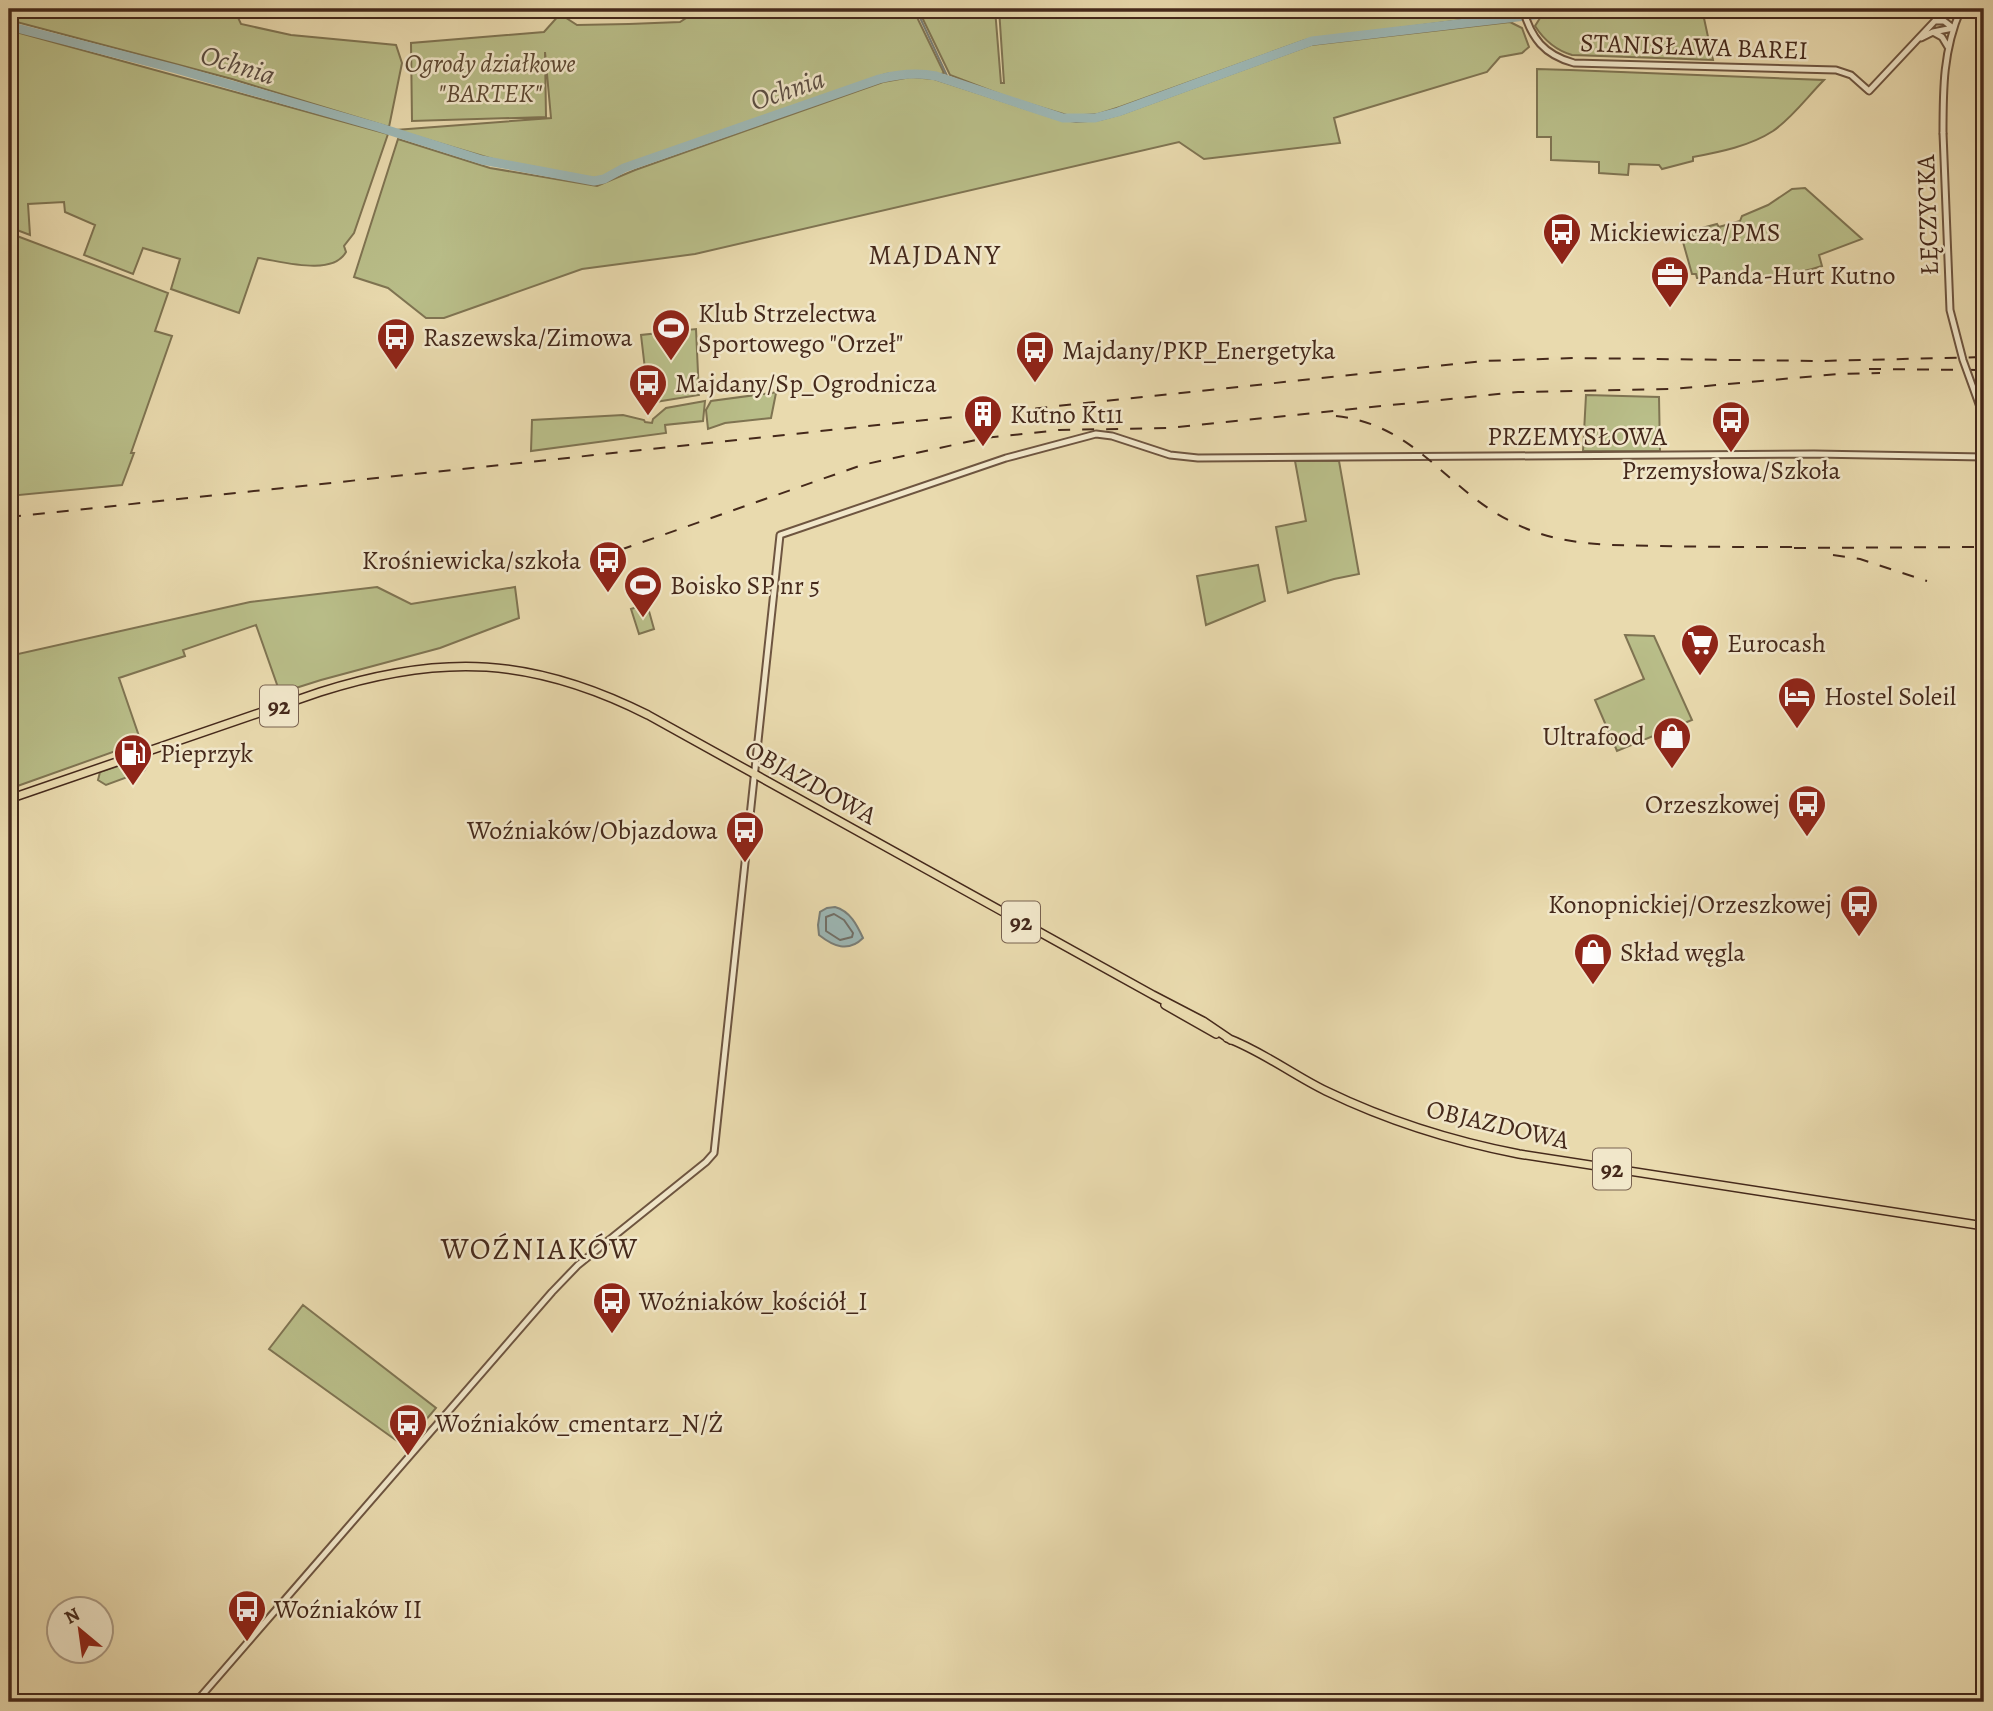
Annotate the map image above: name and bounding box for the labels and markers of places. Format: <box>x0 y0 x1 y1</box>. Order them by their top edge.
bus stop icon: Mickiewicza/PMS <box>1541 211 1583 266</box>
place label: Mickiewicza/PMS <box>1589 215 1780 250</box>
office icon: Panda-Hurt Kutno <box>1649 254 1691 309</box>
place label: Panda-Hurt Kutno <box>1697 258 1895 293</box>
place label: Klub Strzelectwa Sportowego "Orzeł" <box>698 296 904 361</box>
sports icon: Klub Strzelectwa Sportowego "Orzeł" <box>650 307 692 362</box>
bus stop icon: Raszewska/Zimowa <box>375 316 417 371</box>
place label: Raszewska/Zimowa <box>423 320 633 355</box>
bus stop icon: Majdany/PKP_Energetyka <box>1014 329 1056 384</box>
place label: Majdany/PKP_Energetyka <box>1062 333 1336 368</box>
bus stop icon: Majdany/Sp_Ogrodnicza <box>627 362 669 417</box>
place label: Majdany/Sp_Ogrodnicza <box>675 366 937 401</box>
building icon: Kutno Kt11 <box>962 393 1004 448</box>
place label: Kutno Kt11 <box>1010 397 1124 432</box>
bus stop icon: Przemysłowa/Szkoła <box>1710 399 1752 454</box>
place label: Przemysłowa/Szkoła <box>1621 453 1841 488</box>
bus stop icon: Krośniewicka/szkoła <box>587 539 629 594</box>
place label: Krośniewicka/szkoła <box>362 543 581 578</box>
sports icon: Boisko SP nr 5 <box>622 564 664 619</box>
place label: Boisko SP nr 5 <box>670 568 820 603</box>
supermarket icon: Eurocash <box>1679 622 1721 677</box>
place label: Eurocash <box>1727 626 1826 661</box>
hotel icon: Hostel Soleil <box>1776 675 1818 730</box>
place label: Hostel Soleil <box>1824 679 1956 714</box>
shop icon: Ultrafood <box>1651 715 1693 770</box>
place label: Ultrafood <box>1543 719 1645 754</box>
fuel station icon: Pieprzyk <box>112 732 154 787</box>
place label: Pieprzyk <box>160 736 253 771</box>
bus stop icon: Orzeszkowej <box>1786 783 1828 838</box>
place label: Orzeszkowej <box>1645 787 1780 822</box>
bus stop icon: Woźniaków/Objazdowa <box>724 809 766 864</box>
place label: Woźniaków/Objazdowa <box>466 813 718 848</box>
bus stop icon: Konopnickiej/Orzeszkowej <box>1838 883 1880 938</box>
place label: Konopnickiej/Orzeszkowej <box>1548 887 1832 922</box>
shop icon: Skład węgla <box>1572 931 1614 986</box>
place label: Skład węgla <box>1620 935 1745 970</box>
bus stop icon: Woźniaków_kościół_I <box>591 1280 633 1335</box>
place label: Woźniaków_kościół_I <box>638 1284 868 1319</box>
bus stop icon: Woźniaków_cmentarz_N/Ż <box>387 1402 429 1457</box>
place label: Woźniaków_cmentarz_N/Ż <box>434 1406 723 1441</box>
bus stop icon: Woźniaków II <box>226 1588 268 1643</box>
place label: Woźniaków II <box>273 1592 422 1627</box>

